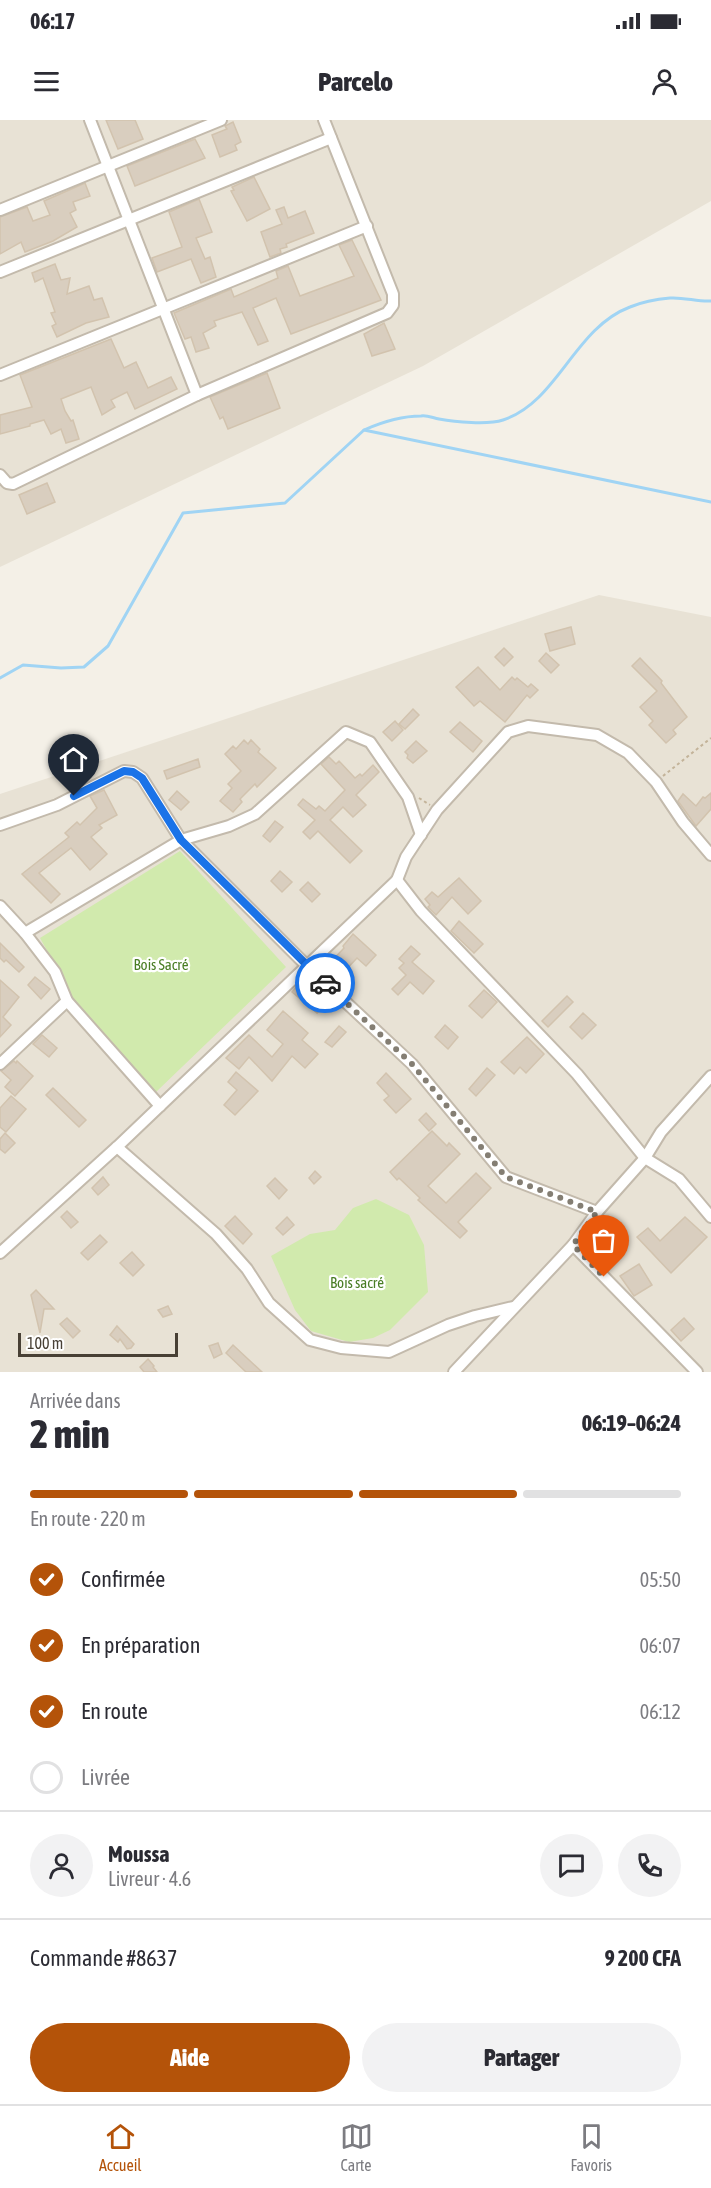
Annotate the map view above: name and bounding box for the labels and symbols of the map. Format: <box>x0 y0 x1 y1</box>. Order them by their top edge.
pin <box>48 734 99 796</box>
courier <box>295 953 355 1013</box>
park label: Bois Sacré <box>133 956 189 973</box>
pin <box>578 1215 629 1277</box>
park label: Bois sacré <box>330 1274 384 1291</box>
scale bar <box>18 1330 178 1358</box>

